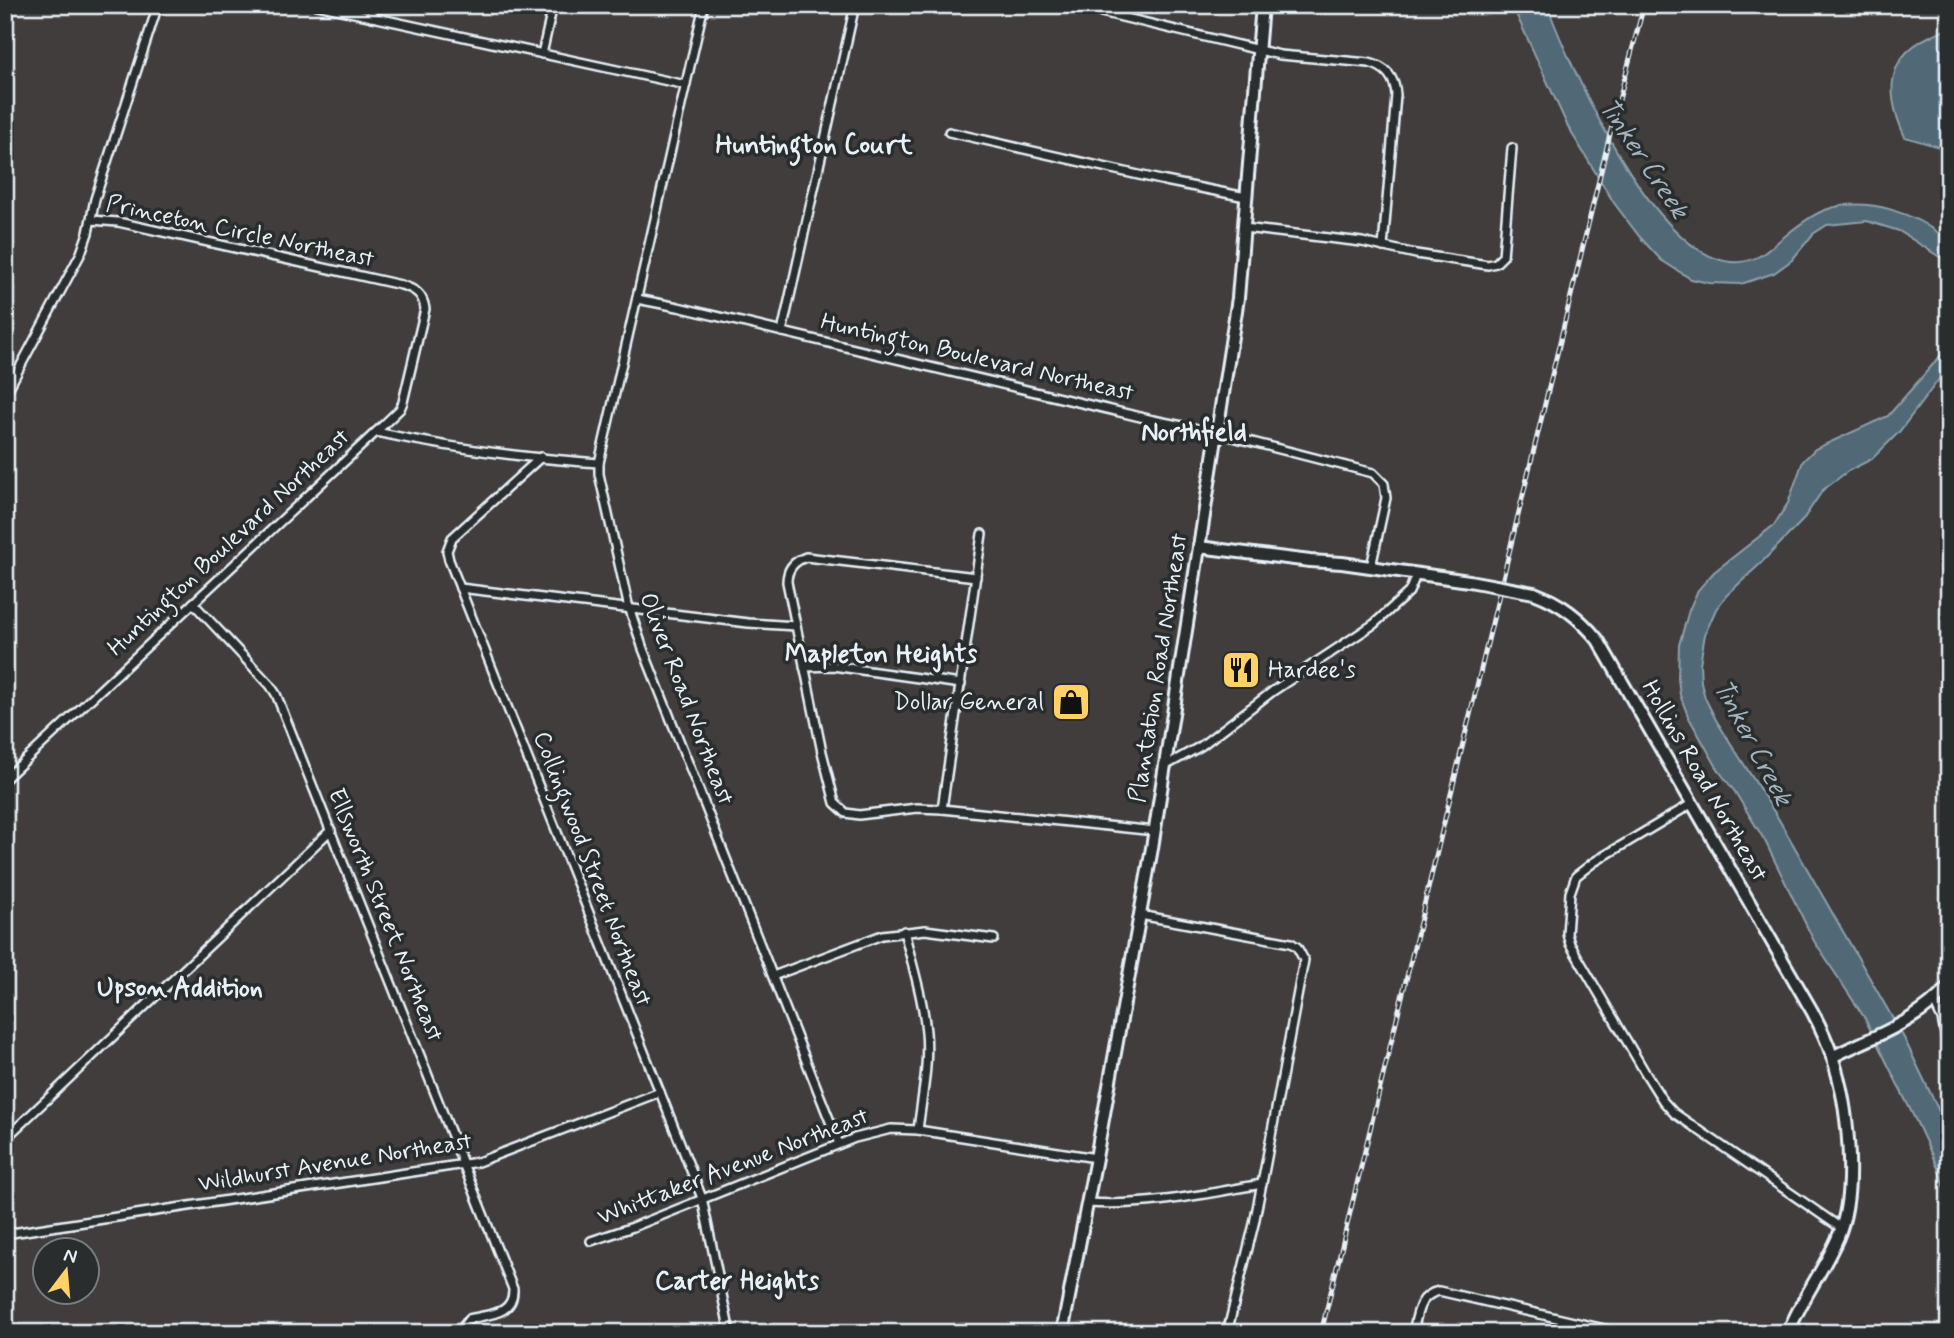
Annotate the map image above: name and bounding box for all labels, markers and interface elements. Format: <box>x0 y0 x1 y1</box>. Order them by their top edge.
water label: Tinker Creek <box>1590 92 1697 227</box>
district label: Huntington Court <box>715 129 913 166</box>
street label: Princeton Circle Northeast <box>103 188 377 276</box>
street label: Huntington Boulevard Northeast <box>817 307 1137 412</box>
district label: Northfield <box>1141 416 1247 450</box>
street label: Huntington Boulevard Northeast <box>101 422 359 666</box>
street label: Plantation Road Northeast <box>1122 531 1196 805</box>
street label: Oliver Road Northeast <box>631 588 741 810</box>
district label: Mapleton Heights <box>785 638 978 673</box>
restaurant icon: Hardee's <box>1220 649 1262 691</box>
place label: Hardee's <box>1268 655 1356 686</box>
water label: Tinker Creek <box>1704 674 1800 814</box>
street label: Hollins Road Northeast <box>1634 675 1775 888</box>
shop icon: Dollar General <box>1050 681 1092 723</box>
place label: Dollar General <box>893 687 1044 718</box>
street label: Collingwood Street Northeast <box>522 727 659 1012</box>
street label: Ellsworth Street Northeast <box>320 784 450 1047</box>
district label: Upson Addition <box>97 972 263 1006</box>
street label: Whittaker Avenue Northeast <box>593 1101 873 1233</box>
street label: Wildhurst Avenue Northeast <box>196 1126 474 1200</box>
north arrow <box>32 1236 102 1306</box>
text: N <box>61 1242 80 1270</box>
district label: Carter Heights <box>655 1265 820 1300</box>

